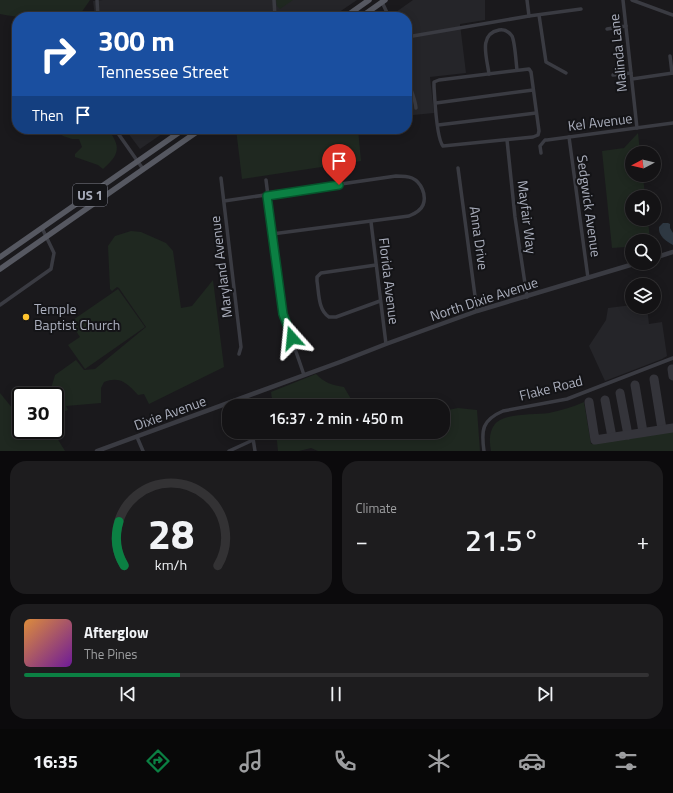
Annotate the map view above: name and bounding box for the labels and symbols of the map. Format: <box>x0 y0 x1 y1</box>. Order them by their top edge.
street label: Malinda Lane <box>603 13 632 93</box>
street label: Kel Avenue <box>566 107 633 136</box>
pin <box>322 144 356 185</box>
north arrow <box>625 146 661 182</box>
street label: Sedgwick Avenue <box>572 154 607 258</box>
street label: Mayfair Way <box>513 179 542 255</box>
road number: US 1 <box>73 184 107 206</box>
street label: Anna Drive <box>465 205 494 271</box>
street label: Maryland Avenue <box>204 215 237 319</box>
street label: Florida Avenue <box>374 236 405 325</box>
street label: North Dixie Avenue <box>427 271 541 326</box>
place label: Temple Baptist Church <box>34 298 120 335</box>
marker: Temple Baptist Church <box>21 312 31 322</box>
position arrow <box>271 317 313 359</box>
street label: Flake Road <box>517 370 585 406</box>
speed limit sign: 30 <box>12 387 64 439</box>
street label: Dixie Avenue <box>131 390 209 435</box>

